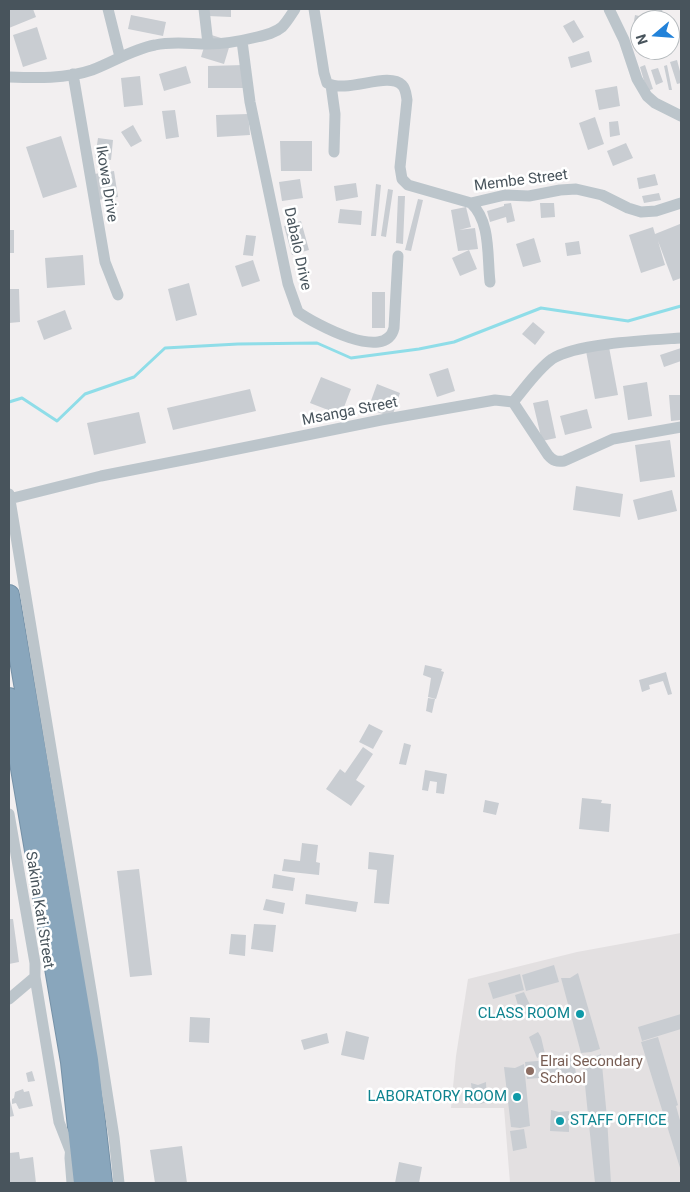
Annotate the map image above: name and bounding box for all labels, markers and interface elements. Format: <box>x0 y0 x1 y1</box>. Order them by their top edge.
north arrow <box>630 10 680 60</box>
text: N <box>633 32 651 47</box>
street label: Ikowa Drive <box>91 145 121 223</box>
street label: Membe Street <box>473 166 569 196</box>
street label: Dabalo Drive <box>279 206 315 292</box>
street label: Msanga Street <box>301 394 399 430</box>
street label: Sakina Kati Street <box>21 850 57 970</box>
place label: CLASS ROOM <box>478 1005 570 1023</box>
marker: CLASS ROOM <box>574 1008 586 1020</box>
place label: Elrai Secondary School <box>540 1053 643 1088</box>
marker: Elrai Secondary School <box>524 1065 536 1077</box>
place label: LABORATORY ROOM <box>368 1088 507 1106</box>
marker: LABORATORY ROOM <box>511 1091 523 1103</box>
place label: STAFF OFFICE <box>570 1112 667 1130</box>
marker: STAFF OFFICE <box>554 1115 566 1127</box>

